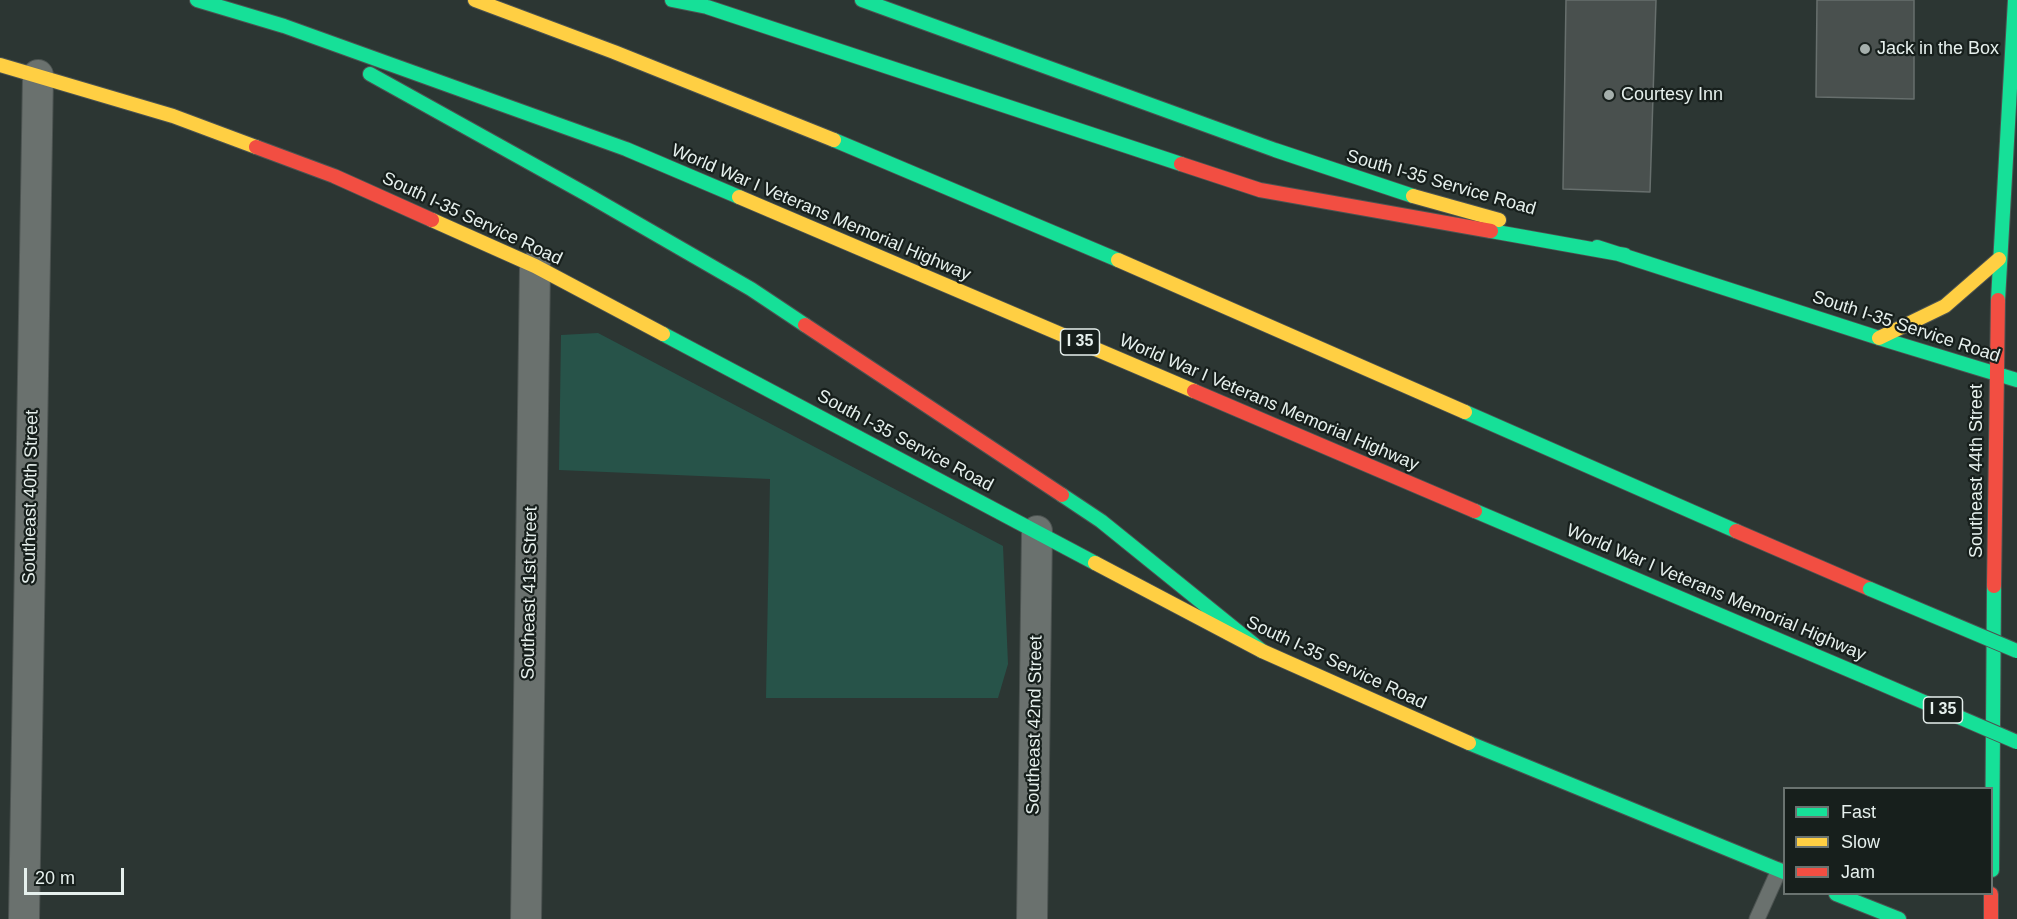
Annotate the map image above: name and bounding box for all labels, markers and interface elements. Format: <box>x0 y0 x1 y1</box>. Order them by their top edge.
place label: Jack in the Box <box>1877 38 1999 60</box>
marker: Jack in the Box <box>1858 42 1872 56</box>
place label: Courtesy Inn <box>1621 84 1723 106</box>
marker: Courtesy Inn <box>1602 88 1616 102</box>
street label: World War I Veterans Memorial Highway <box>668 140 974 286</box>
street label: South I-35 Service Road <box>1344 146 1538 220</box>
street label: South I-35 Service Road <box>379 168 565 270</box>
street label: South I-35 Service Road <box>1809 286 2003 368</box>
road number: I 35 <box>1060 329 1100 355</box>
street label: World War I Veterans Memorial Highway <box>1116 330 1422 476</box>
street label: Southeast 44th Street <box>1966 384 1988 558</box>
street label: South I-35 Service Road <box>813 385 997 497</box>
street label: Southeast 40th Street <box>19 410 43 584</box>
street label: Southeast 41st Street <box>518 506 542 680</box>
street label: World War I Veterans Memorial Highway <box>1563 520 1869 666</box>
street label: South I-35 Service Road <box>1243 612 1429 714</box>
street label: Southeast 42nd Street <box>1023 635 1047 815</box>
road number: I 35 <box>1924 697 1962 723</box>
legend <box>1783 787 1993 895</box>
text: Fast <box>1841 802 1876 822</box>
text: Slow <box>1841 832 1880 852</box>
scale bar <box>27 856 128 894</box>
text: Jam <box>1841 862 1875 882</box>
text: 20 m <box>35 868 75 888</box>

